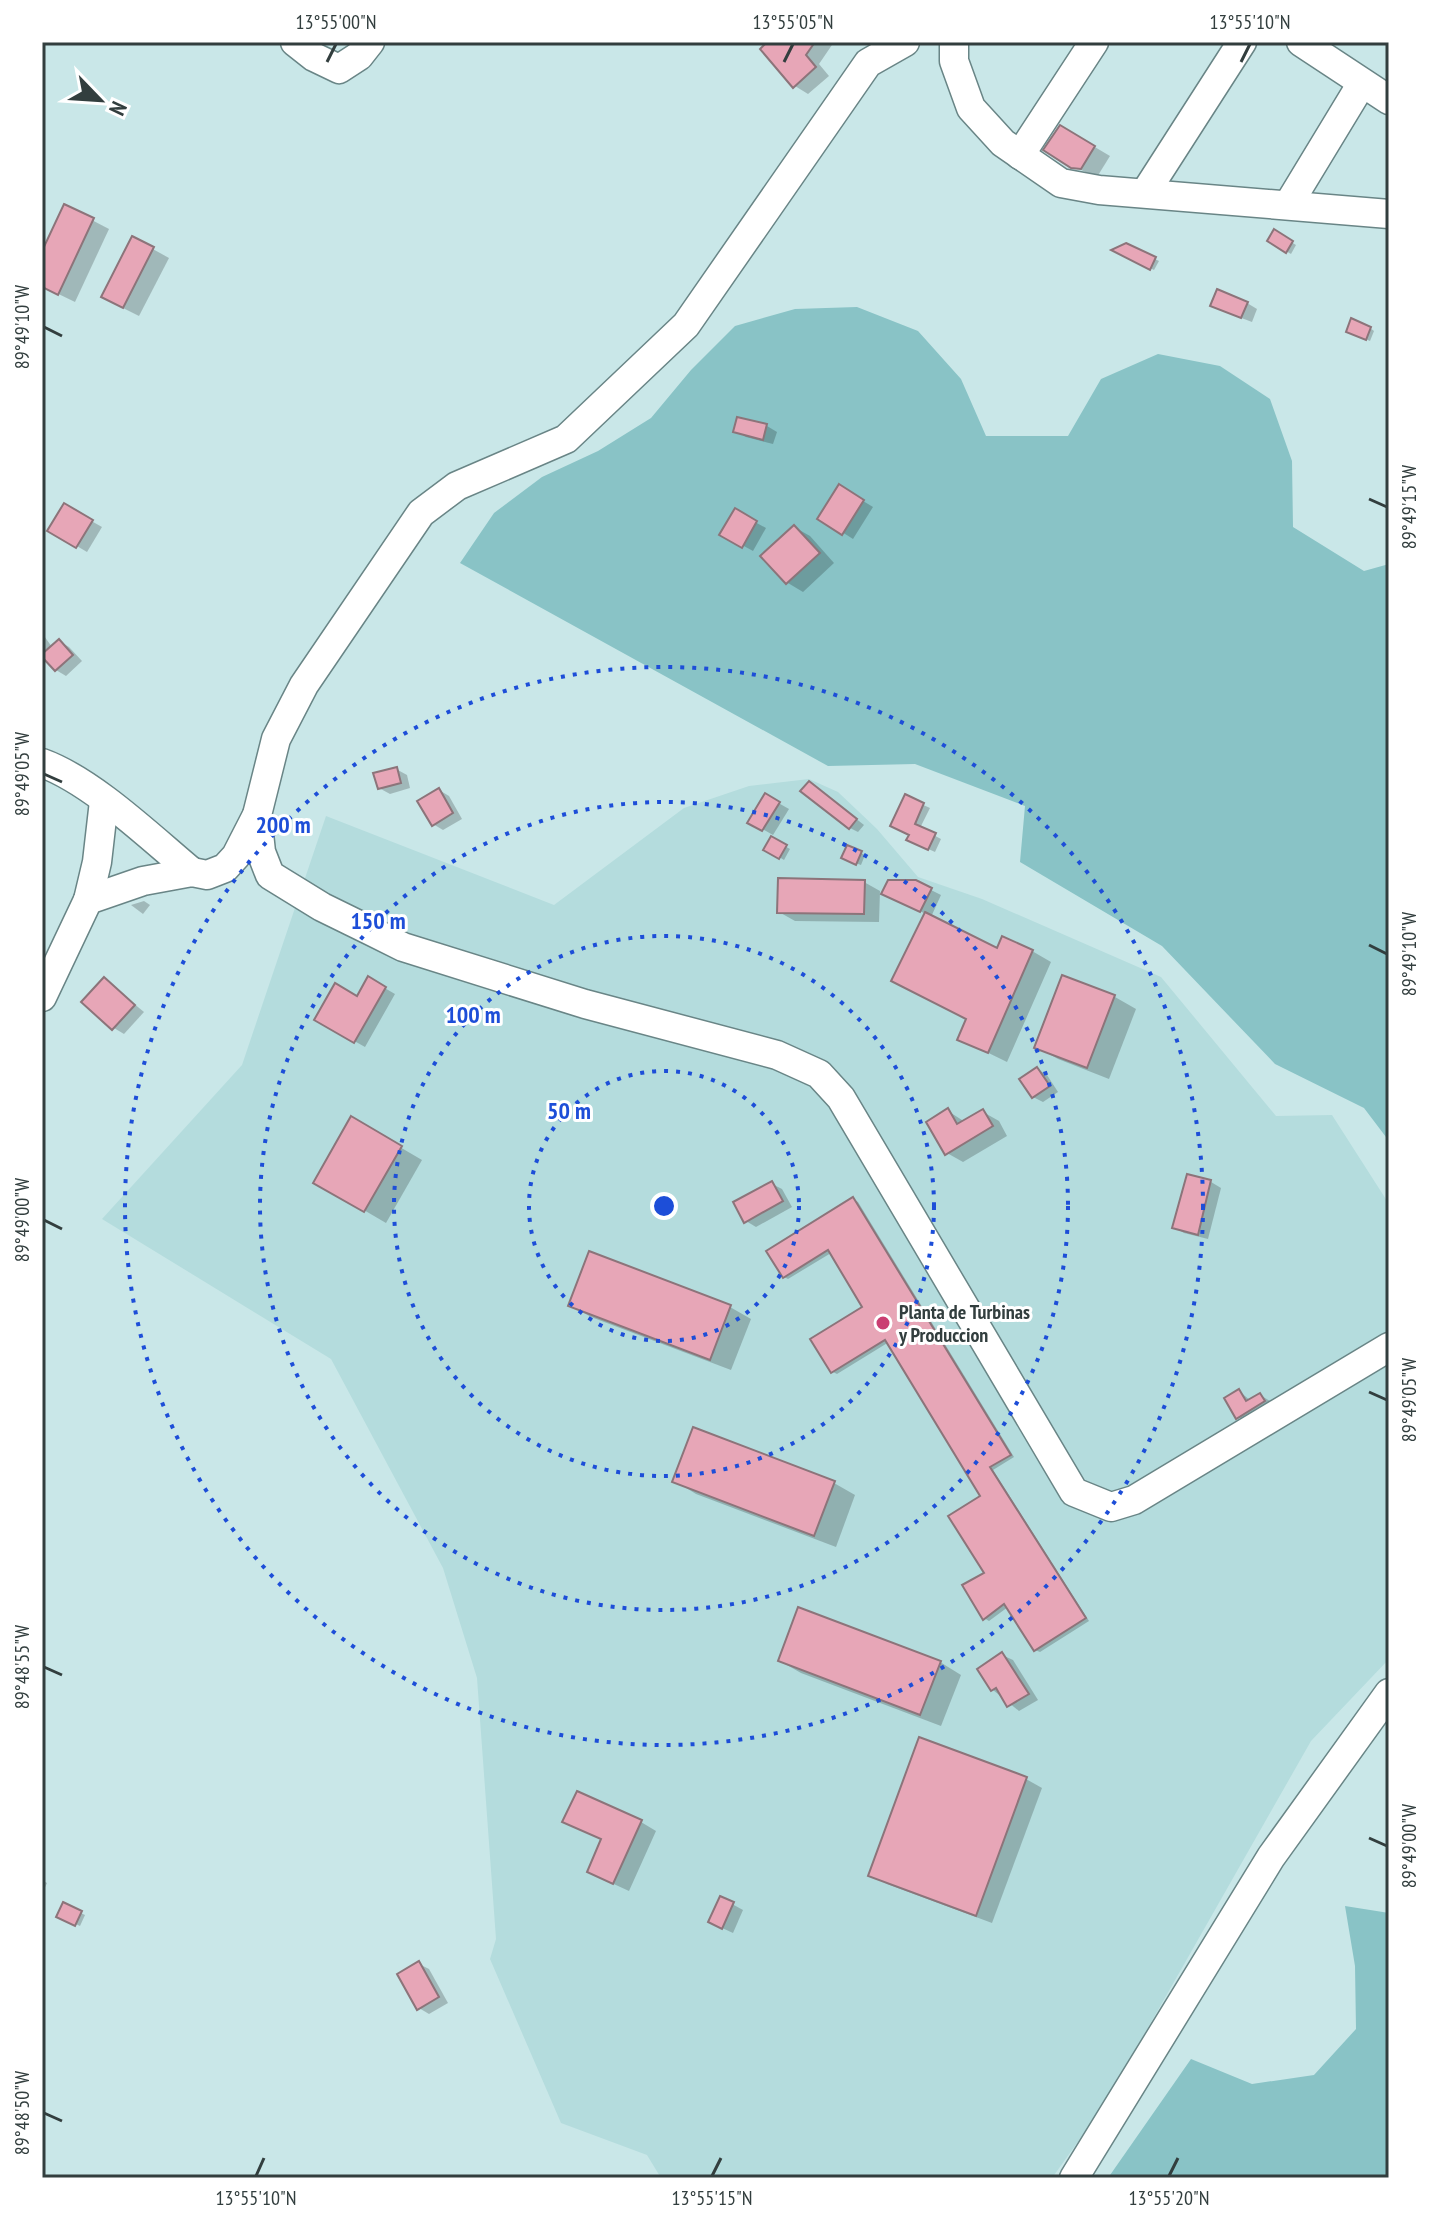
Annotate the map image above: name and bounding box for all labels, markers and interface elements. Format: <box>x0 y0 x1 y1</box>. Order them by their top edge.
text: 13°55'00"N <box>296 9 376 35</box>
text: 13°55'05"N <box>753 9 833 35</box>
text: 13°55'10"N <box>1210 9 1290 35</box>
north arrow <box>60 60 140 140</box>
text: N <box>103 97 133 120</box>
text: 89°49'10"W <box>9 284 35 369</box>
text: 89°49'15"W <box>1396 464 1422 549</box>
text: 89°49'05"W <box>9 731 35 816</box>
text: 200 m <box>255 809 311 840</box>
text: 150 m <box>350 905 406 936</box>
text: 89°49'10"W <box>1396 911 1422 996</box>
text: 100 m <box>445 999 501 1030</box>
text: 50 m <box>547 1095 591 1126</box>
text: 89°49'00"W <box>9 1177 35 1262</box>
centre of rings <box>650 1192 678 1220</box>
place label: Planta de Turbinas y Produccion <box>898 1299 1030 1348</box>
marker: Planta de Turbinas y Produccion <box>874 1314 892 1332</box>
text: 89°49'05"W <box>1396 1357 1422 1442</box>
text: 89°48'55"W <box>9 1624 35 1709</box>
text: 89°49'00"W <box>1396 1803 1422 1888</box>
text: 89°48'50"W <box>9 2070 35 2155</box>
text: 13°55'10"N <box>216 2185 296 2211</box>
text: 13°55'15"N <box>672 2185 752 2211</box>
text: 13°55'20"N <box>1129 2185 1209 2211</box>

